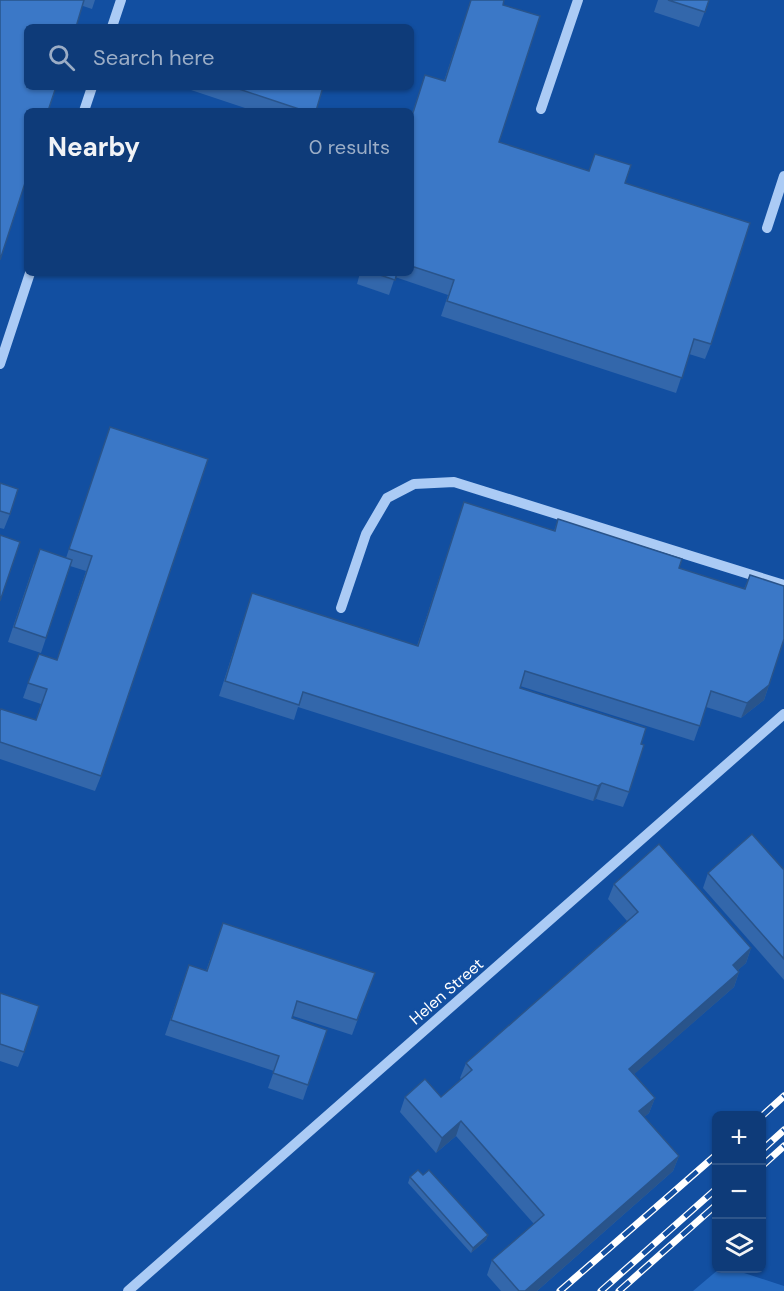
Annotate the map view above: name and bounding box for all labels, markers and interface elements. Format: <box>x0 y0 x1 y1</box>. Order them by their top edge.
search box <box>24 24 414 90</box>
icon: search <box>45 41 78 74</box>
text: Search here <box>93 43 214 72</box>
text: Nearby <box>48 130 140 164</box>
text: 0 results <box>309 134 390 160</box>
street label: Helen Street <box>405 953 488 1029</box>
map controls <box>712 1111 766 1273</box>
button: + <box>712 1111 766 1165</box>
button: − <box>712 1165 766 1219</box>
button: layers <box>712 1219 766 1273</box>

